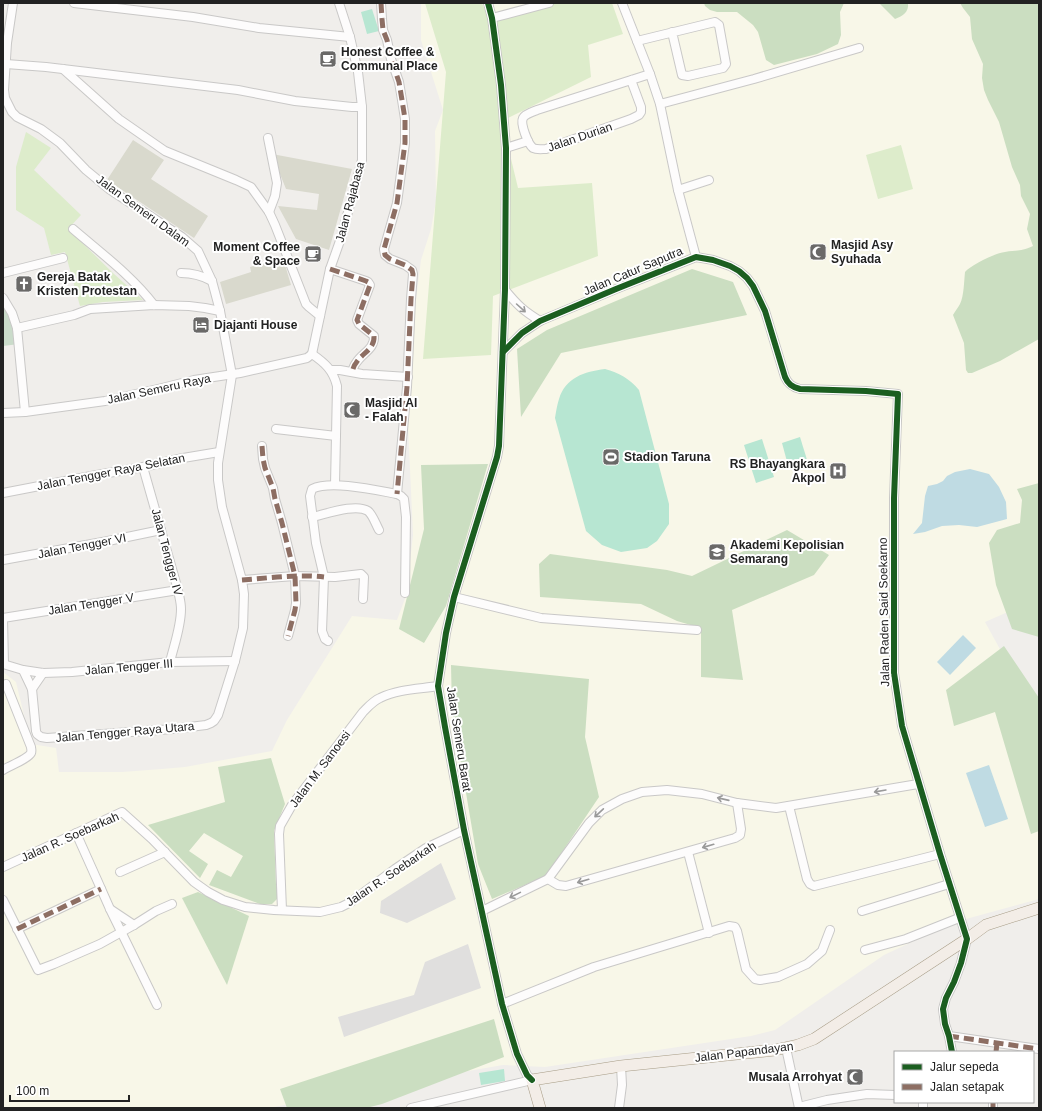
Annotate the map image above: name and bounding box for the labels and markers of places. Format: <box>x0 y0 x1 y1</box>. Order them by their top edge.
place label: Honest Coffee & Communal Place <box>341 45 438 73</box>
cafe icon: Honest Coffee & Communal Place <box>318 49 338 69</box>
place label: Masjid Asy Syuhada <box>831 238 894 266</box>
place label: Moment Coffee & Space <box>213 240 300 268</box>
mosque icon: Masjid Asy Syuhada <box>808 242 828 262</box>
cafe icon: Moment Coffee & Space <box>303 244 323 264</box>
place label: Gereja Batak Kristen Protestan <box>37 270 137 298</box>
church icon: Gereja Batak Kristen Protestan <box>14 274 34 294</box>
hotel icon: Djajanti House <box>191 315 211 335</box>
place label: Djajanti House <box>214 318 298 332</box>
place label: Masjid Al - Falah <box>365 396 417 424</box>
mosque icon: Masjid Al - Falah <box>342 400 362 420</box>
sports icon: Stadion Taruna <box>601 447 621 467</box>
place label: Stadion Taruna <box>624 450 711 464</box>
place label: RS Bhayangkara Akpol <box>730 457 825 485</box>
hospital icon: RS Bhayangkara Akpol <box>828 461 848 481</box>
place label: Akademi Kepolisian Semarang <box>730 538 844 566</box>
school or university icon: Akademi Kepolisian Semarang <box>707 542 727 562</box>
mosque icon: Musala Arrohyat <box>845 1067 865 1087</box>
place label: Musala Arrohyat <box>748 1070 842 1084</box>

